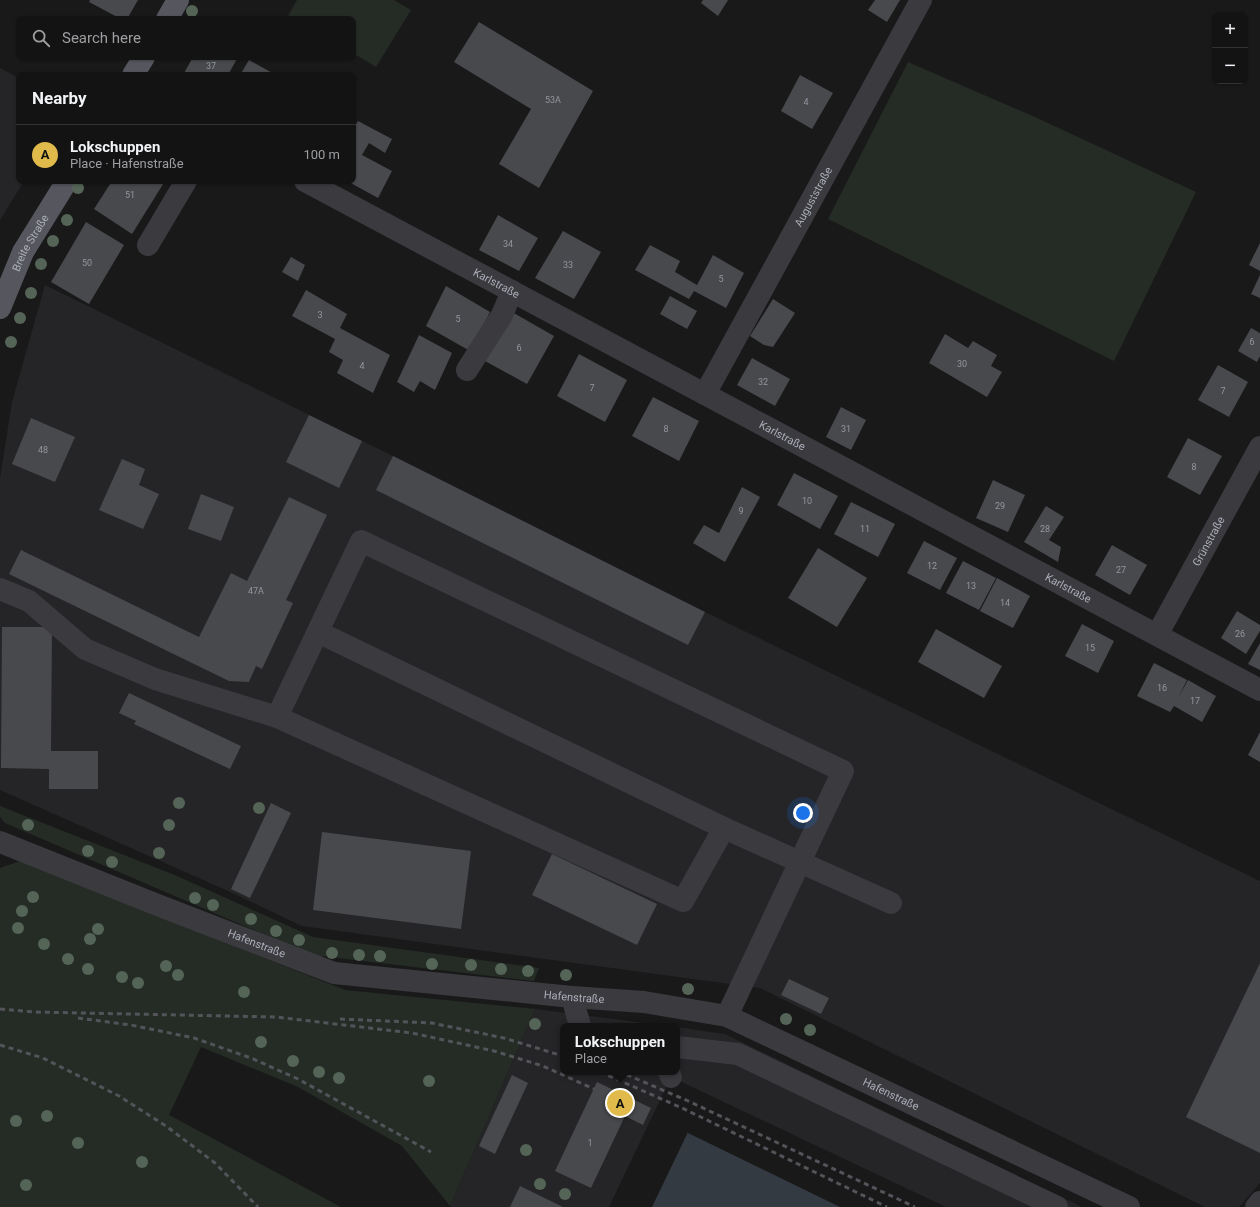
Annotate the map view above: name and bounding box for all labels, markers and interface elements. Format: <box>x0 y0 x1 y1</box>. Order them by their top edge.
map controls <box>1212 12 1248 84</box>
button: + <box>1212 12 1248 48</box>
search box <box>16 16 356 60</box>
icon: search <box>30 27 52 49</box>
text: Search here <box>62 29 141 47</box>
button: − <box>1212 48 1248 84</box>
house number: 37 <box>206 61 216 71</box>
text: Nearby <box>32 88 87 108</box>
house number: 53A <box>545 95 561 105</box>
house number: 4 <box>803 97 809 107</box>
text: Lokschuppen <box>70 138 160 156</box>
text: A <box>41 147 49 162</box>
text: 100 m <box>303 147 340 162</box>
text: Place · Hafenstraße <box>70 156 184 171</box>
street label: Auguststraße <box>792 165 835 229</box>
house number: 51 <box>125 190 135 200</box>
street label: Breite Straße <box>10 212 52 273</box>
house number: 34 <box>503 239 513 249</box>
house number: 50 <box>82 258 92 268</box>
house number: 33 <box>563 260 573 270</box>
street label: Karlstraße <box>471 266 522 301</box>
house number: 5 <box>718 274 724 284</box>
house number: 3 <box>317 310 323 320</box>
house number: 5 <box>455 314 461 324</box>
house number: 6 <box>1249 337 1255 347</box>
house number: 6 <box>516 343 522 353</box>
house number: 30 <box>957 359 967 369</box>
house number: 4 <box>359 361 365 371</box>
house number: 32 <box>758 377 768 387</box>
house number: 7 <box>589 383 595 393</box>
house number: 7 <box>1220 386 1226 396</box>
street label: Karlstraße <box>757 418 808 454</box>
house number: 8 <box>663 424 669 434</box>
house number: 31 <box>841 424 851 434</box>
house number: 48 <box>38 445 48 455</box>
house number: 8 <box>1191 462 1197 472</box>
house number: 10 <box>802 496 812 506</box>
house number: 29 <box>995 501 1005 511</box>
house number: 9 <box>738 506 744 516</box>
street label: Grünstraße <box>1190 514 1228 568</box>
house number: 11 <box>860 524 870 534</box>
house number: 28 <box>1040 524 1050 534</box>
house number: 12 <box>927 561 937 571</box>
house number: 27 <box>1116 565 1126 575</box>
street label: Karlstraße <box>1043 571 1094 606</box>
house number: 13 <box>966 581 976 591</box>
house number: 47A <box>248 586 264 596</box>
house number: 14 <box>1000 598 1010 608</box>
house number: 26 <box>1235 629 1245 639</box>
house number: 15 <box>1085 643 1095 653</box>
house number: 16 <box>1157 683 1167 693</box>
house number: 17 <box>1190 696 1200 706</box>
your location <box>793 803 813 823</box>
street label: Hafenstraße <box>226 927 287 961</box>
street label: Hafenstraße <box>543 988 605 1006</box>
popup <box>560 1023 680 1075</box>
text: Lokschuppen <box>575 1033 665 1051</box>
text: Place <box>575 1051 607 1066</box>
street label: Hafenstraße <box>861 1076 921 1113</box>
pin: A <box>607 1088 633 1118</box>
house number: 1 <box>587 1138 593 1148</box>

